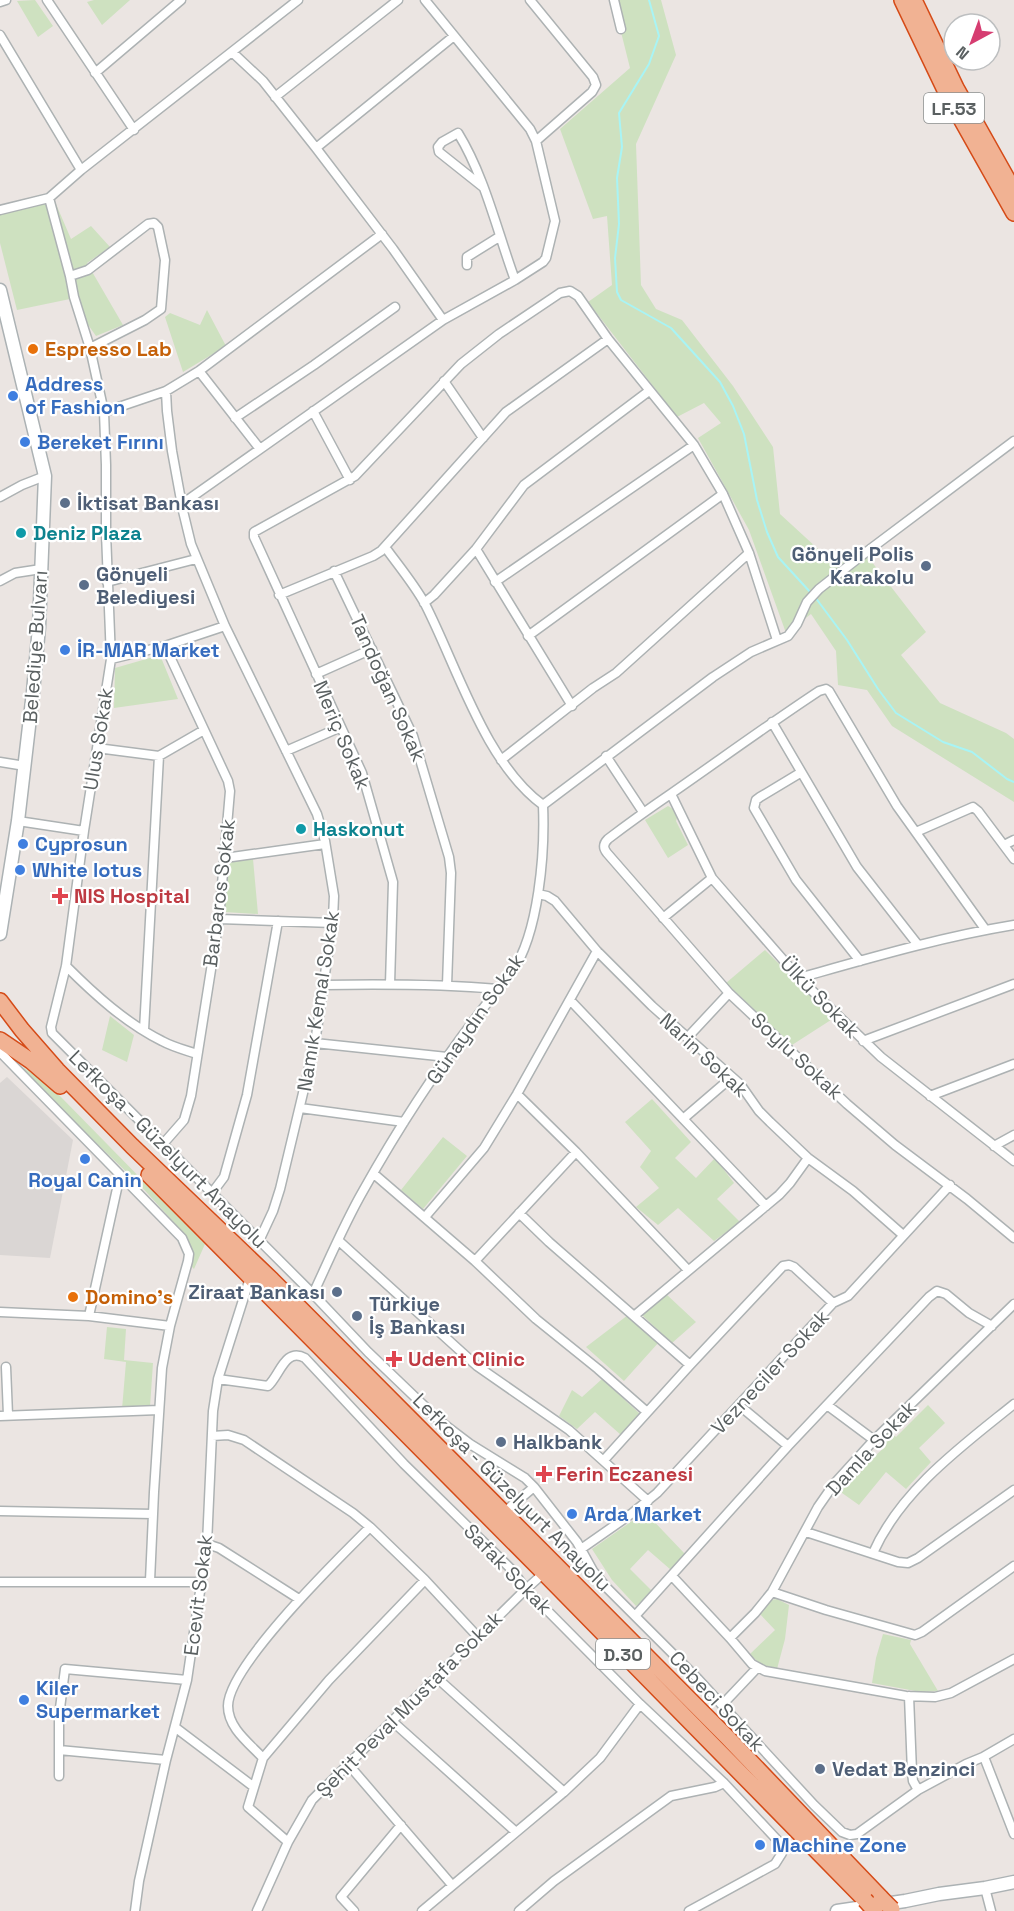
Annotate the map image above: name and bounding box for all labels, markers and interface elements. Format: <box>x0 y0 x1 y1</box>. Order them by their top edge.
north arrow <box>942 12 1002 72</box>
text: N <box>952 41 973 64</box>
road number: LF.53 <box>924 93 984 123</box>
place label: Espresso Lab <box>45 336 172 362</box>
marker: Espresso Lab <box>26 342 40 356</box>
place label: Address of Fashion <box>25 371 125 420</box>
marker: Address of Fashion <box>6 389 20 403</box>
place label: Bereket Fırını <box>37 429 164 455</box>
marker: Bereket Fırını <box>18 435 32 449</box>
place label: İktisat Bankası <box>77 490 219 516</box>
marker: İktisat Bankası <box>58 496 72 510</box>
place label: Deniz Plaza <box>33 520 142 546</box>
marker: Deniz Plaza <box>14 526 28 540</box>
place label: Gönyeli Polis Karakolu <box>792 541 914 590</box>
marker: Gönyeli Polis Karakolu <box>919 559 933 573</box>
place label: Gönyeli Belediyesi <box>96 561 195 610</box>
street label: Belediye Bulvarı <box>17 569 53 725</box>
marker: Gönyeli Belediyesi <box>77 578 91 592</box>
street label: Tandoğan Sokak <box>344 610 432 766</box>
place label: İR-MAR Market <box>77 637 220 663</box>
marker: İR-MAR Market <box>58 643 72 657</box>
street label: Meriç Sokak <box>307 676 377 794</box>
street label: Ulus Sokak <box>77 686 119 792</box>
place label: Haskonut <box>313 816 405 842</box>
street label: Barbaros Sokak <box>197 817 241 969</box>
marker: Haskonut <box>294 822 308 836</box>
place label: Cyprosun <box>35 831 128 857</box>
marker: Cyprosun <box>16 837 30 851</box>
place label: White lotus <box>32 857 142 883</box>
marker: White lotus <box>13 863 27 877</box>
place label: NIS Hospital <box>74 883 190 909</box>
marker: NIS Hospital <box>51 887 69 905</box>
street label: Namık Kemal Sokak <box>291 909 345 1093</box>
street label: Günaydın Sokak <box>420 948 530 1089</box>
street label: Ülkü Sokak <box>775 951 866 1044</box>
street label: Narin Sokak <box>654 1007 754 1103</box>
street label: Soylu Sokak <box>746 1007 849 1105</box>
street label: Lefkoşa - Güzelyurt Anayolu <box>63 1044 273 1254</box>
marker: Royal Canin <box>78 1152 92 1166</box>
place label: Royal Canin <box>28 1167 142 1193</box>
place label: Ziraat Bankası <box>188 1279 325 1305</box>
place label: Domino's <box>85 1284 173 1310</box>
marker: Ziraat Bankası <box>330 1285 344 1299</box>
marker: Domino's <box>66 1290 80 1304</box>
place label: Türkiye İş Bankası <box>369 1291 465 1340</box>
street label: Vezneciler Sokak <box>705 1304 835 1440</box>
marker: Türkiye İş Bankası <box>350 1309 364 1323</box>
place label: Udent Clinic <box>408 1346 525 1372</box>
marker: Udent Clinic <box>385 1350 403 1368</box>
street label: Lefkoşa - Güzelyurt Anayolu <box>407 1387 617 1597</box>
street label: Damla Sokak <box>820 1395 922 1501</box>
place label: Halkbank <box>513 1429 602 1455</box>
marker: Halkbank <box>494 1435 508 1449</box>
place label: Ferin Eczanesi <box>556 1461 693 1487</box>
marker: Ferin Eczanesi <box>537 1467 551 1481</box>
place label: Arda Market <box>584 1501 702 1527</box>
marker: Arda Market <box>565 1507 579 1521</box>
street label: Safak Sokak <box>458 1518 558 1620</box>
street label: Ecevit Sokak <box>178 1533 218 1657</box>
street label: Şehit Peval Mustafa Sokak <box>310 1605 508 1803</box>
road number: D.30 <box>596 1639 650 1669</box>
street label: Cebeci Sokak <box>664 1645 771 1757</box>
place label: Kiler Supermarket <box>36 1675 160 1724</box>
marker: Kiler Supermarket <box>17 1693 31 1707</box>
place label: Vedat Benzinci <box>832 1756 975 1782</box>
marker: Vedat Benzinci <box>813 1762 827 1776</box>
place label: Machine Zone <box>772 1832 907 1858</box>
marker: Machine Zone <box>753 1838 767 1852</box>

